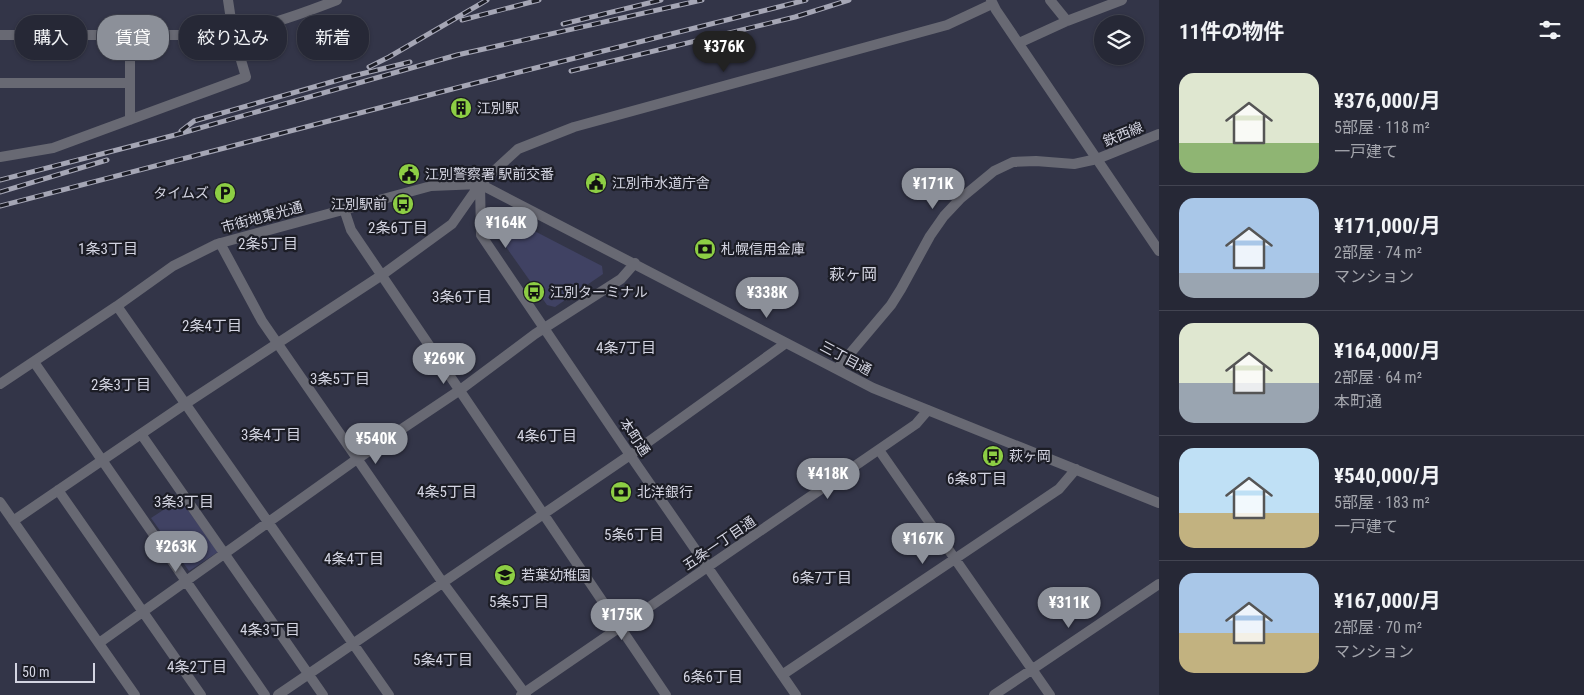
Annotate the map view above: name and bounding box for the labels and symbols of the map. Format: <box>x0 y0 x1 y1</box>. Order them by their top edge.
pin: ¥376K <box>689 30 759 73</box>
building icon: 江別駅 <box>449 96 473 120</box>
place label: 江別駅 <box>477 100 519 116</box>
street label: 鉄西線 <box>1101 119 1145 149</box>
public building icon: 江別警察署 駅前交番 <box>397 162 421 186</box>
place label: 江別警察署 駅前交番 <box>425 166 554 182</box>
pin: ¥171K <box>898 168 968 210</box>
public building icon: 江別市水道庁舎 <box>584 171 608 195</box>
place label: 江別市水道庁舎 <box>612 175 710 191</box>
parking icon: タイムズ <box>213 181 237 205</box>
place label: タイムズ <box>153 185 209 201</box>
bus stop icon: 江別駅前 <box>391 192 415 216</box>
place label: 江別駅前 <box>331 196 387 212</box>
street label: 市街地東光通 <box>219 198 305 236</box>
pin: ¥164K <box>471 206 541 249</box>
district label: 2条6丁目 <box>368 219 428 237</box>
district label: 2条5丁目 <box>238 235 298 253</box>
bank icon: 札幌信用金庫 <box>693 237 717 261</box>
district label: 1条3丁目 <box>78 240 138 258</box>
place label: 札幌信用金庫 <box>721 241 805 257</box>
district label: 萩ヶ岡 <box>829 265 877 284</box>
pin: ¥338K <box>732 276 802 319</box>
bus stop icon: 江別ターミナル <box>522 280 546 304</box>
place label: 江別ターミナル <box>550 284 648 300</box>
district label: 3条6丁目 <box>432 288 492 306</box>
district label: 2条4丁目 <box>182 317 242 335</box>
street label: 三丁目通 <box>818 338 874 378</box>
district label: 4条7丁目 <box>596 339 656 357</box>
pin: ¥269K <box>409 342 479 385</box>
district label: 3条5丁目 <box>310 370 370 388</box>
district label: 2条3丁目 <box>91 376 151 394</box>
street label: 本町通 <box>617 415 653 459</box>
pin: ¥540K <box>341 422 411 465</box>
district label: 3条4丁目 <box>241 426 301 444</box>
district label: 4条6丁目 <box>517 427 577 445</box>
bus stop icon: 萩ヶ岡 <box>981 444 1005 468</box>
place label: 萩ヶ岡 <box>1009 448 1051 464</box>
pin: ¥418K <box>793 458 863 500</box>
district label: 6条8丁目 <box>947 470 1007 488</box>
bank icon: 北洋銀行 <box>609 480 633 504</box>
district label: 4条5丁目 <box>417 483 477 501</box>
place label: 北洋銀行 <box>637 484 693 500</box>
district label: 3条3丁目 <box>154 493 214 511</box>
street label: 五条一丁目通 <box>680 513 758 573</box>
pin: ¥167K <box>888 522 958 565</box>
district label: 5条6丁目 <box>604 526 664 544</box>
pin: ¥263K <box>141 530 211 573</box>
district label: 4条4丁目 <box>324 550 384 568</box>
school or university icon: 若葉幼稚園 <box>493 563 517 587</box>
place label: 若葉幼稚園 <box>521 567 591 583</box>
district label: 6条7丁目 <box>792 569 852 587</box>
pin: ¥311K <box>1034 586 1104 629</box>
district label: 5条5丁目 <box>489 593 549 611</box>
pin: ¥175K <box>587 598 657 641</box>
district label: 4条3丁目 <box>240 621 300 639</box>
district label: 5条4丁目 <box>413 651 473 669</box>
district label: 4条2丁目 <box>167 658 227 676</box>
scale bar <box>15 660 95 683</box>
district label: 6条6丁目 <box>683 668 743 686</box>

